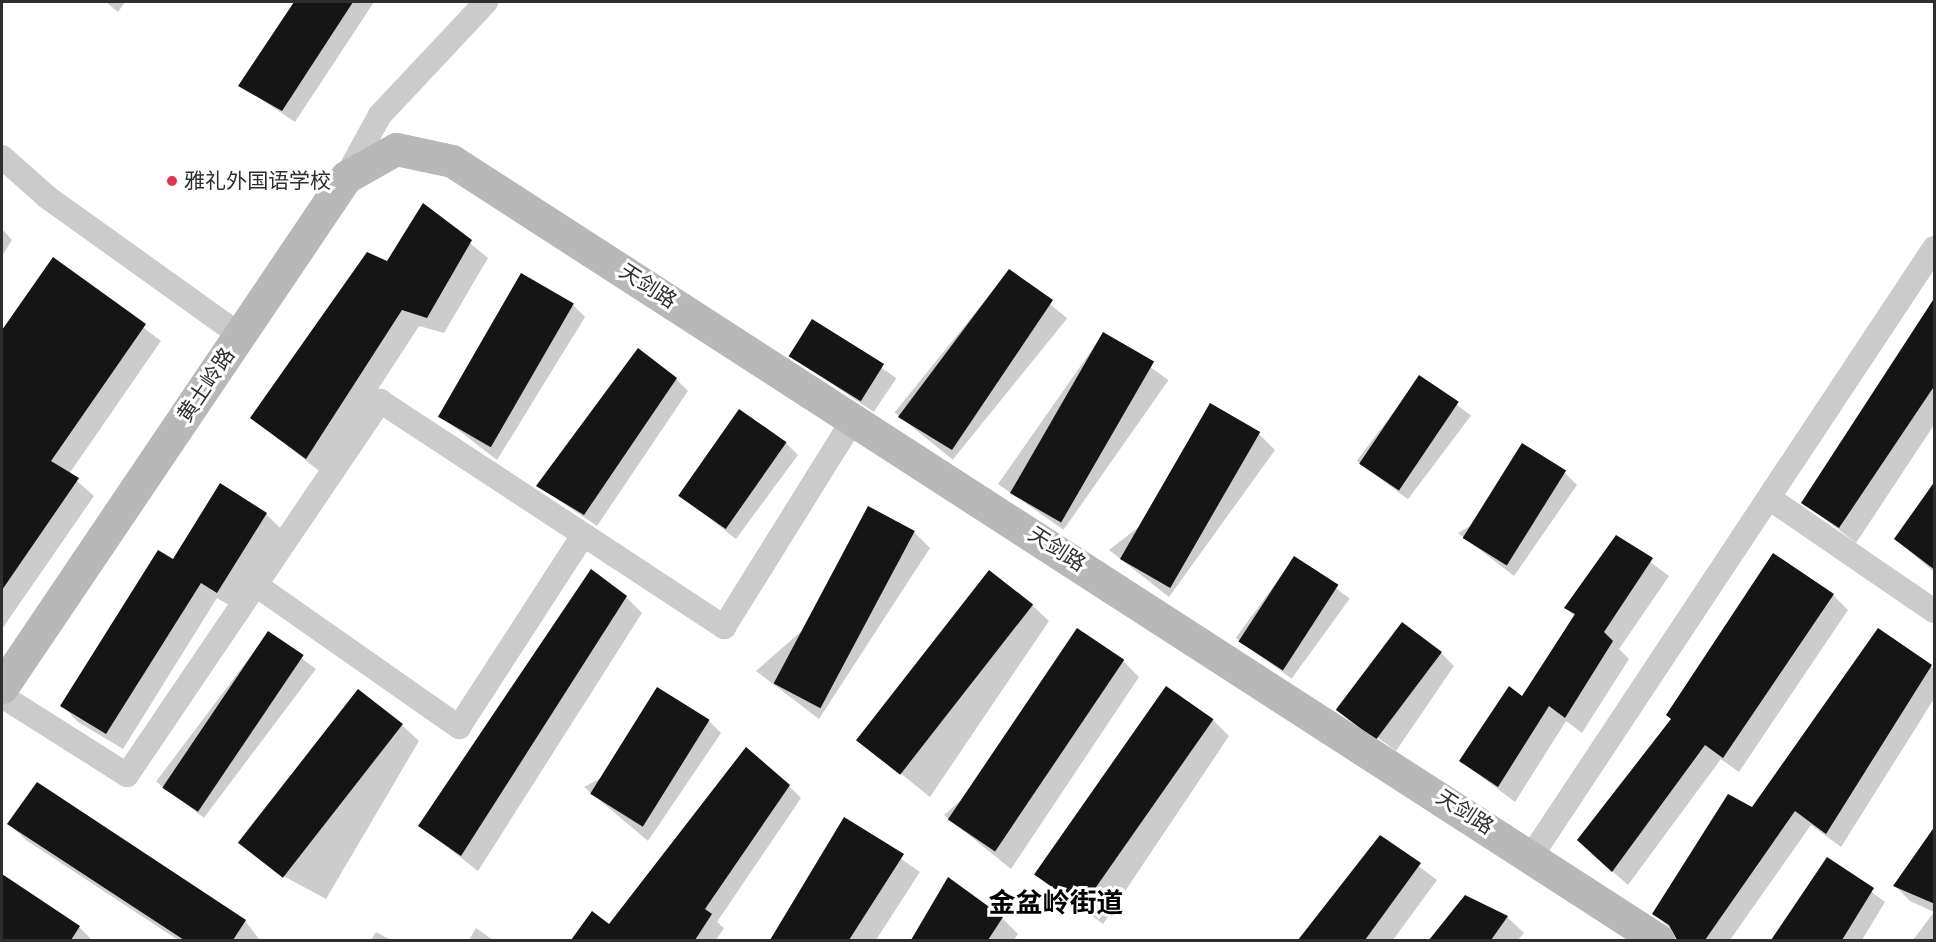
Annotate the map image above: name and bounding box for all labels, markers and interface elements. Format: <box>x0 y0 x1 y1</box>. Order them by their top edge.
place label: 雅礼外国语学校 <box>184 168 331 194</box>
marker: 雅礼外国语学校 <box>165 174 179 188</box>
street label: 天剑路 <box>615 258 681 314</box>
street label: 黄土岭路 <box>172 343 240 427</box>
street label: 天剑路 <box>1024 521 1090 577</box>
street label: 天剑路 <box>1432 784 1498 840</box>
district label: 金盆岭街道 <box>989 888 1123 920</box>

